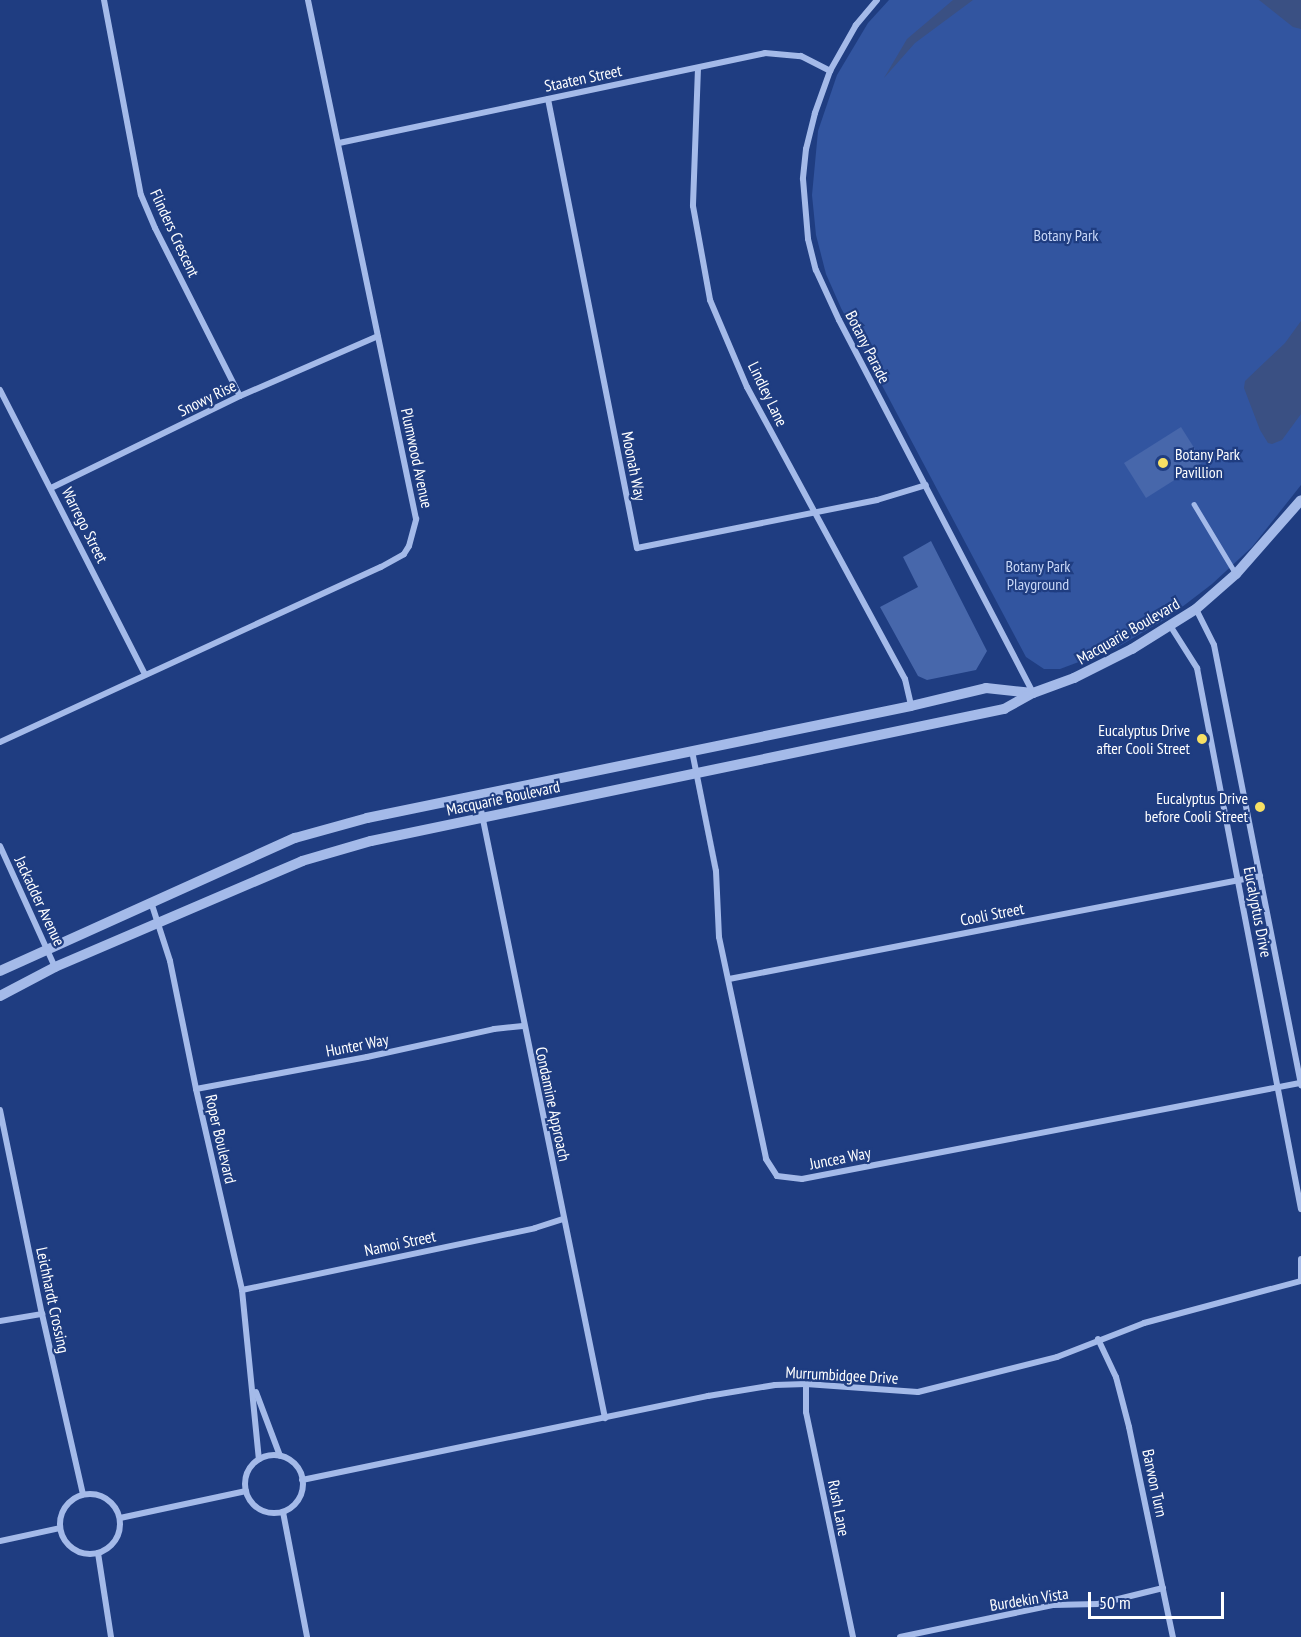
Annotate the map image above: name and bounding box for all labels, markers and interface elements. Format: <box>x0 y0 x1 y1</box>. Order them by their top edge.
street label: Staaten Street <box>543 60 623 96</box>
street label: Flinders Crescent <box>146 186 204 280</box>
park label: Botany Park <box>1033 225 1099 245</box>
street label: Botany Parade <box>841 307 895 387</box>
street label: Lindley Lane <box>744 358 792 430</box>
street label: Snowy Rise <box>175 376 239 420</box>
street label: Plumwood Avenue <box>397 406 437 510</box>
street label: Moonah Way <box>618 430 650 502</box>
place label: Botany Park Pavillion <box>1175 444 1240 482</box>
marker: Botany Park Pavillion <box>1156 456 1170 470</box>
street label: Warrego Street <box>58 484 112 566</box>
park label: Botany Park Playground <box>1005 556 1071 594</box>
street label: Macquarie Boulevard <box>1073 594 1183 668</box>
place label: Eucalyptus Drive after Cooli Street <box>1097 720 1190 758</box>
marker: Eucalyptus Drive after Cooli Street <box>1195 732 1209 746</box>
street label: Macquarie Boulevard <box>445 777 561 819</box>
place label: Eucalyptus Drive before Cooli Street <box>1145 788 1248 826</box>
marker: Eucalyptus Drive before Cooli Street <box>1253 800 1267 814</box>
street label: Jackadder Avenue <box>11 853 69 949</box>
street label: Eucalyptus Drive <box>1240 865 1276 959</box>
street label: Cooli Street <box>959 898 1025 930</box>
street label: Hunter Way <box>324 1029 390 1061</box>
street label: Condamine Approach <box>531 1045 575 1163</box>
street label: Roper Boulevard <box>201 1093 241 1185</box>
street label: Juncea Way <box>808 1143 872 1173</box>
street label: Namoi Street <box>363 1226 437 1260</box>
street label: Leichhardt Crossing <box>32 1245 74 1355</box>
street label: Murrumbidgee Drive <box>785 1362 899 1388</box>
street label: Barwon Turn <box>1138 1447 1172 1519</box>
street label: Rush Lane <box>824 1478 854 1538</box>
scale bar <box>1091 1580 1228 1618</box>
street label: Burdekin Vista <box>988 1583 1070 1615</box>
text: 50 m <box>1099 1591 1131 1614</box>

